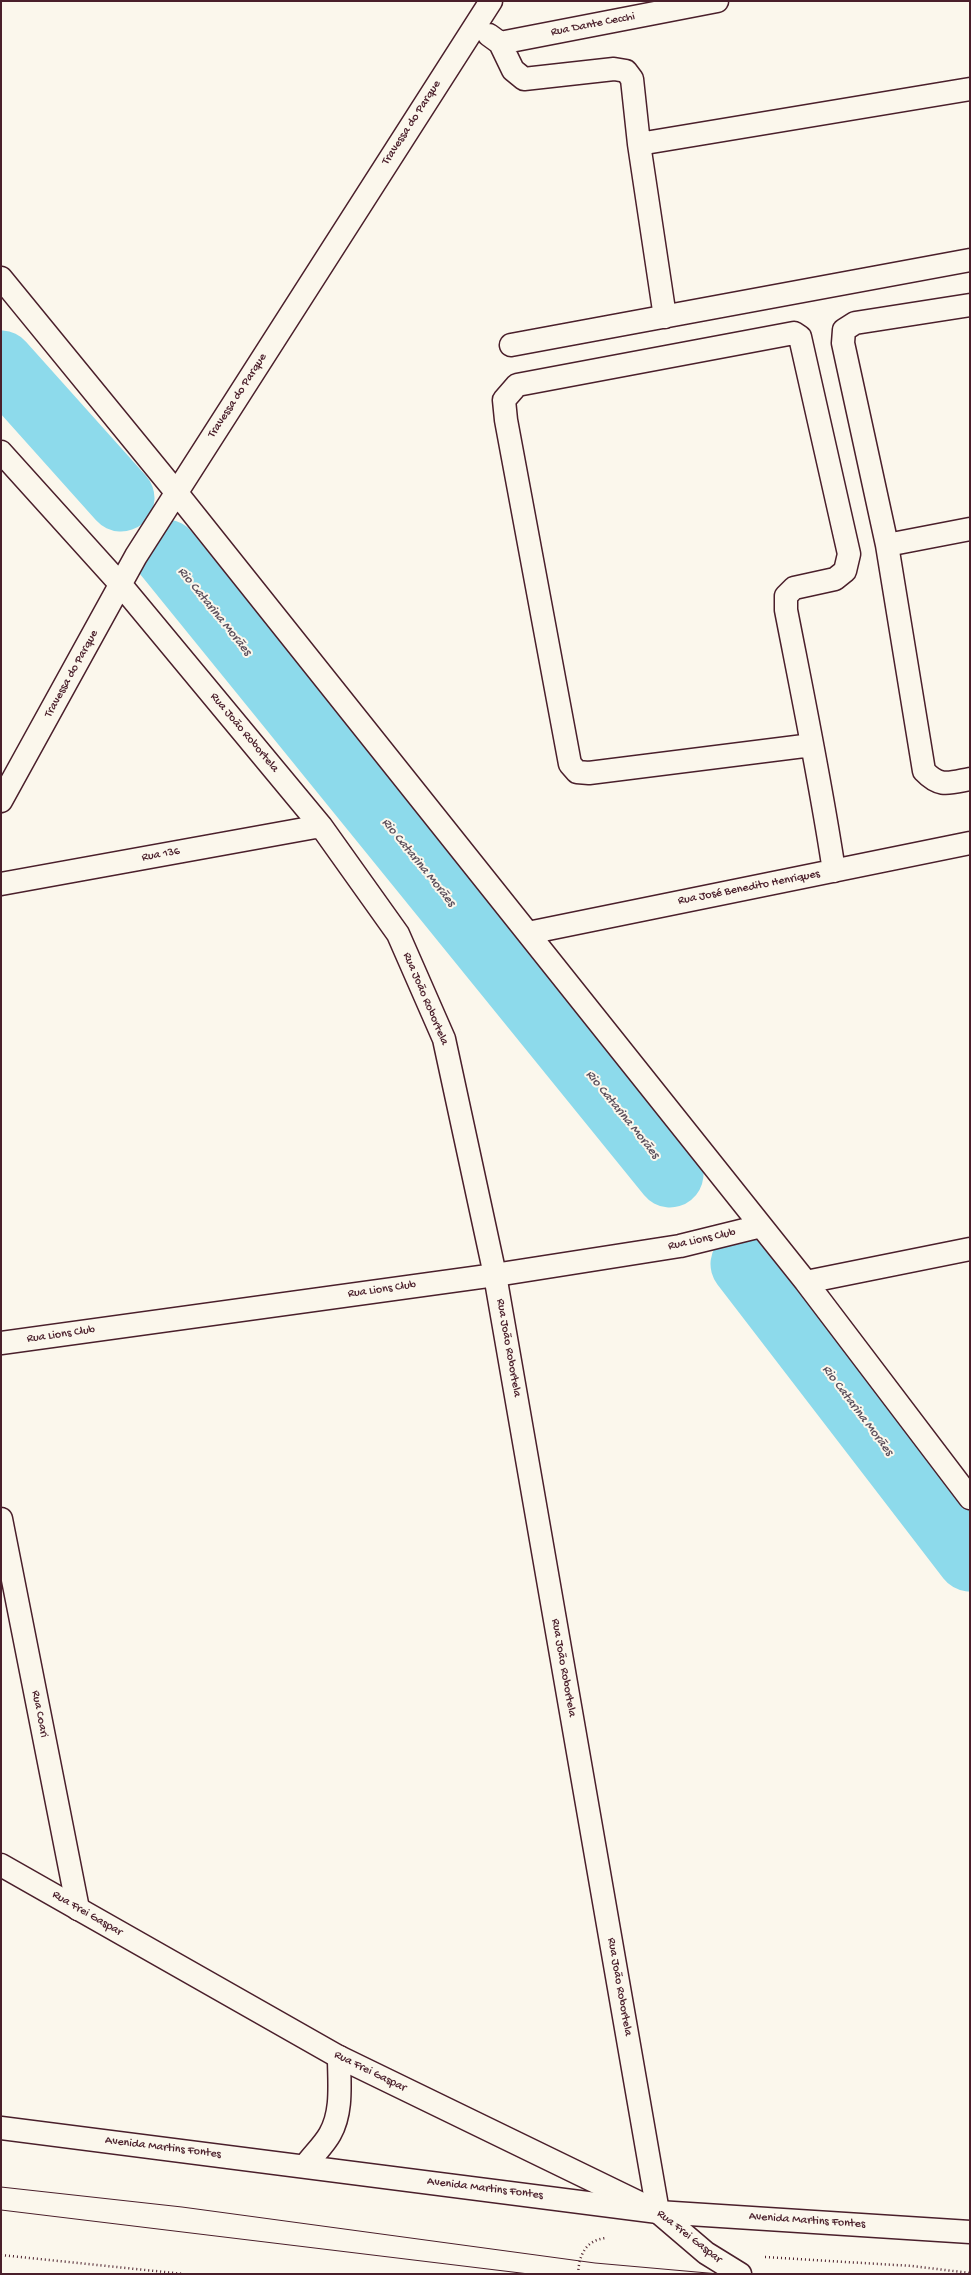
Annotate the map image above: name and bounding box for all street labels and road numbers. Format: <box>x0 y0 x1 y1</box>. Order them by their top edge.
street label: Rua Dante Cecchi <box>550 10 636 40</box>
street label: Travessa do Parque <box>379 78 445 168</box>
street label: Travessa do Parque <box>205 351 271 441</box>
street label: Travessa do Parque <box>42 628 102 720</box>
street label: Rua João Robortela <box>207 690 281 776</box>
street label: Rua 136 <box>141 845 181 865</box>
street label: Rua José Benedito Henriques <box>677 867 821 909</box>
street label: Rua João Robortela <box>399 950 451 1048</box>
street label: Rua Lions Club <box>667 1226 737 1254</box>
street label: Rua Lions Club <box>347 1278 417 1302</box>
street label: Rua João Robortela <box>492 1298 524 1398</box>
street label: Rua Lions Club <box>26 1323 96 1347</box>
street label: Rua João Robortela <box>547 1618 579 1718</box>
street label: Rua Coari <box>27 1689 51 1739</box>
street label: Rua Frei Gaspar <box>49 1888 125 1940</box>
street label: Rua João Robortela <box>603 1937 635 2037</box>
street label: Rua Frei Gaspar <box>331 2048 409 2096</box>
street label: Avenida Martins Fontes <box>104 2134 222 2162</box>
street label: Avenida Martins Fontes <box>426 2175 544 2203</box>
street label: Rua Frei Gaspar <box>653 2207 725 2267</box>
street label: Avenida Martins Fontes <box>748 2210 866 2232</box>

